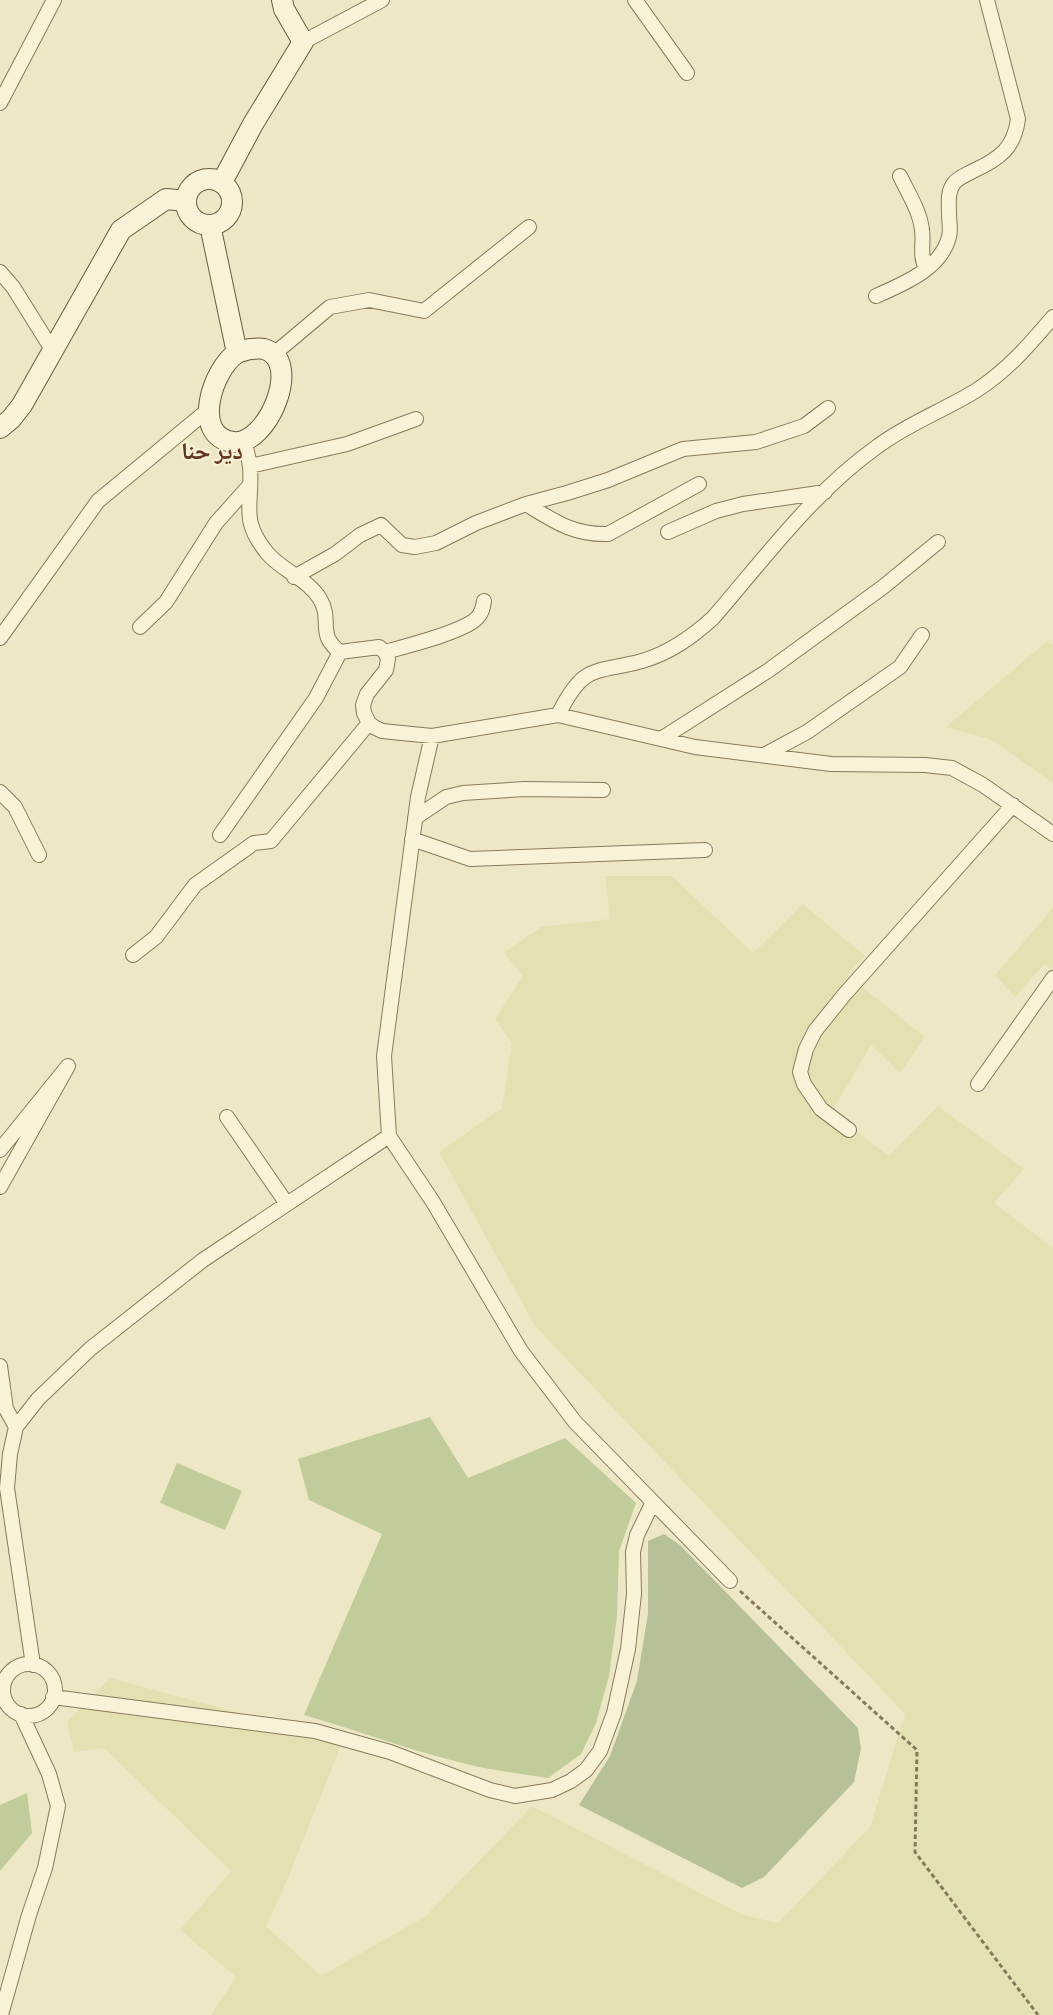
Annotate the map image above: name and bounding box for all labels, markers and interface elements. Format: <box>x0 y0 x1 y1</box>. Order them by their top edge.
district label: دير حنا <box>181 437 243 465</box>

